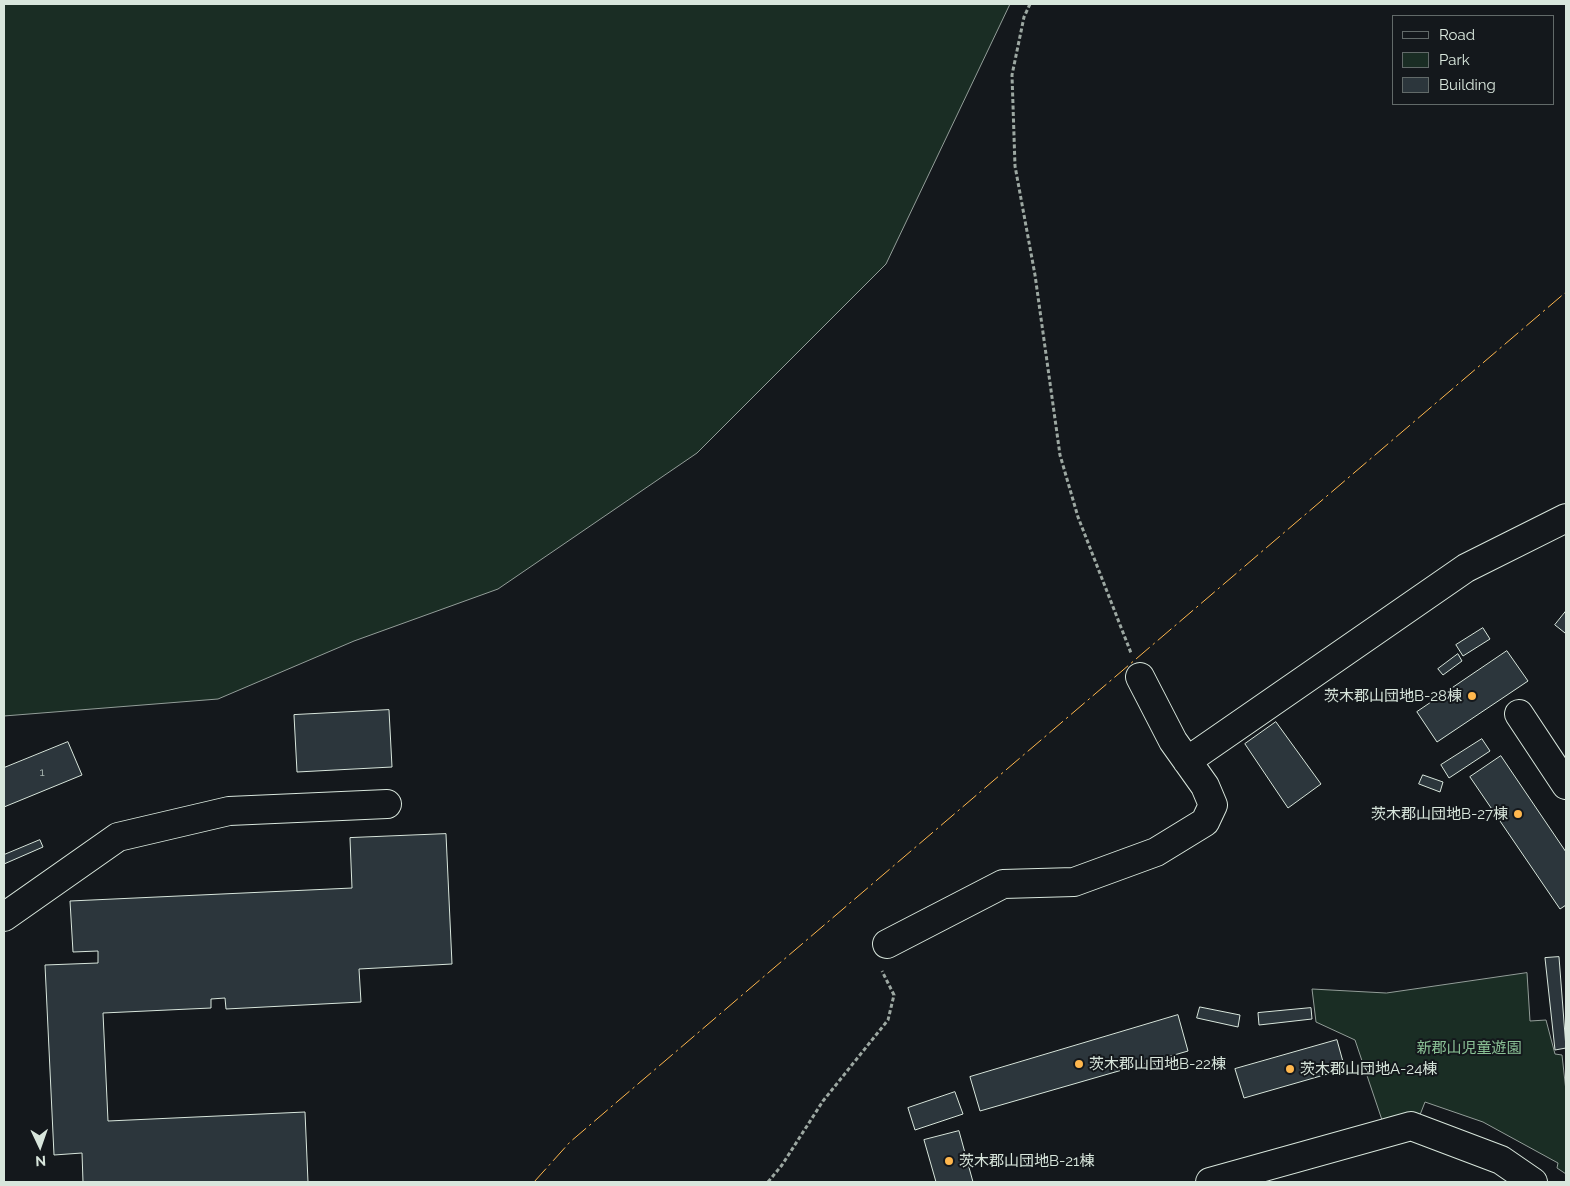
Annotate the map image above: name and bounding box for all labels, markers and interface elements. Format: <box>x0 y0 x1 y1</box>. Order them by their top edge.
legend <box>1392 15 1555 105</box>
text: Road <box>1439 26 1475 44</box>
text: Park <box>1439 51 1470 69</box>
text: Building <box>1439 76 1496 94</box>
place label: 茨木郡山団地B-28棟 <box>1324 687 1462 705</box>
marker: 茨木郡山団地B-28棟 <box>1466 690 1478 702</box>
house number: 1 <box>39 765 45 779</box>
place label: 茨木郡山団地B-27棟 <box>1371 805 1508 823</box>
marker: 茨木郡山団地B-27棟 <box>1512 808 1524 820</box>
park label: 新郡山児童遊園 <box>1417 1039 1521 1057</box>
place label: 茨木郡山団地B-22棟 <box>1089 1055 1226 1073</box>
marker: 茨木郡山団地B-22棟 <box>1073 1058 1085 1070</box>
place label: 茨木郡山団地A-24棟 <box>1300 1060 1437 1078</box>
marker: 茨木郡山団地A-24棟 <box>1284 1063 1296 1075</box>
north arrow <box>15 1121 65 1171</box>
place label: 茨木郡山団地B-21棟 <box>959 1152 1095 1170</box>
text: N <box>35 1153 47 1169</box>
marker: 茨木郡山団地B-21棟 <box>943 1155 955 1167</box>

